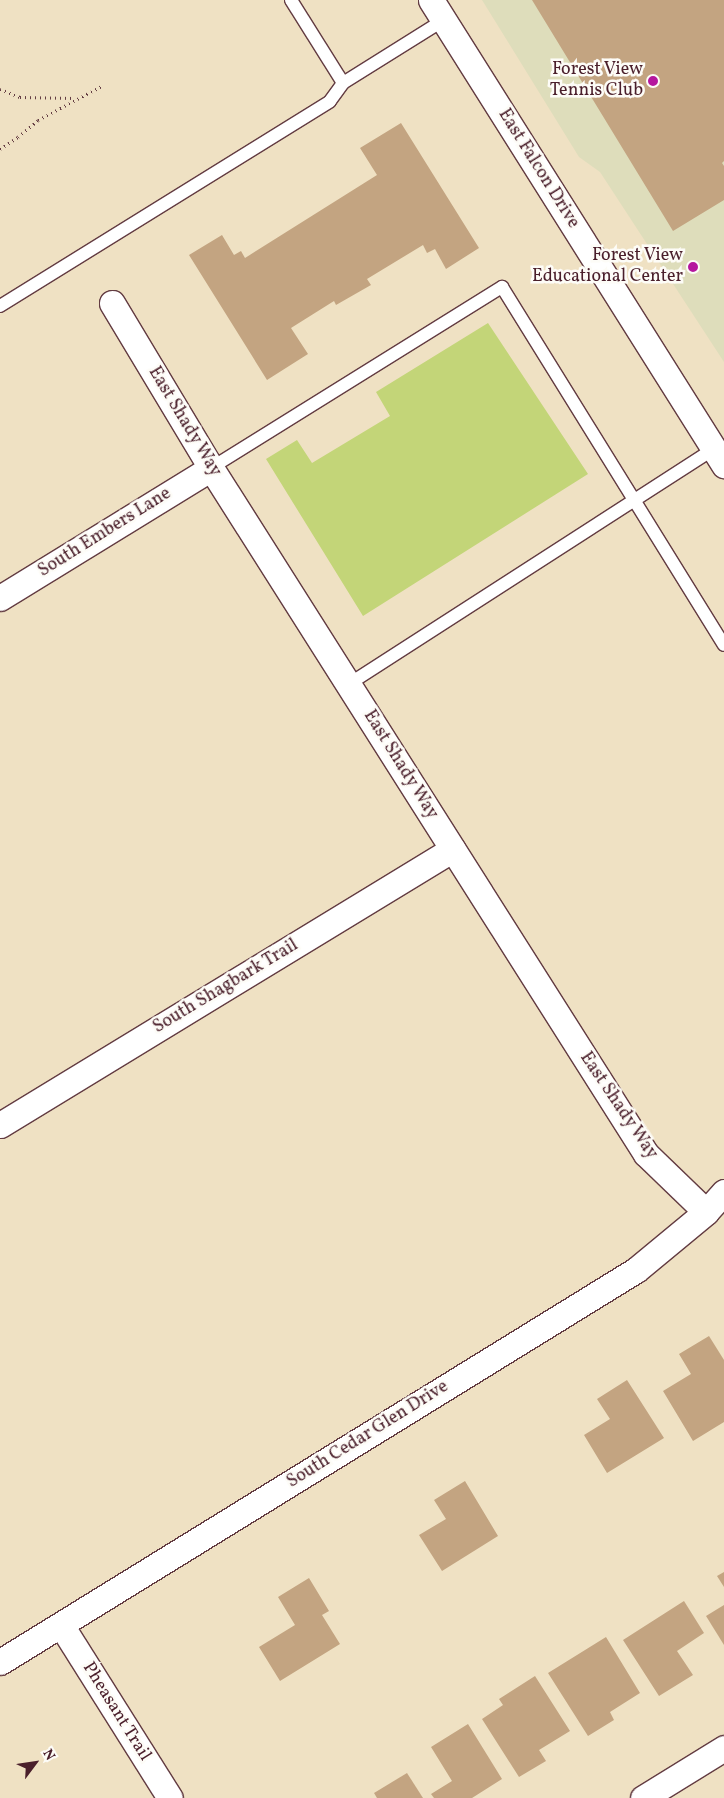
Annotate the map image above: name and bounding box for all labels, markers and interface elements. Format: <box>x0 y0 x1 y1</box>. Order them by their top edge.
place label: Forest View Tennis Club <box>550 60 643 102</box>
marker: Forest View Tennis Club <box>647 75 659 87</box>
street label: East Falcon Drive <box>493 105 583 233</box>
place label: Forest View Educational Center <box>532 246 683 288</box>
marker: Forest View Educational Center <box>687 261 699 273</box>
street label: East Shady Way <box>142 363 226 481</box>
street label: South Embers Lane <box>35 483 175 583</box>
street label: East Shady Way <box>358 706 442 824</box>
street label: South Shagbark Trail <box>149 935 303 1039</box>
street label: East Shady Way <box>574 1048 662 1164</box>
street label: South Cedar Glen Drive <box>283 1376 453 1494</box>
street label: Pheasant Trail <box>77 1658 155 1766</box>
north arrow <box>10 1738 60 1788</box>
text: N <box>38 1746 59 1764</box>

